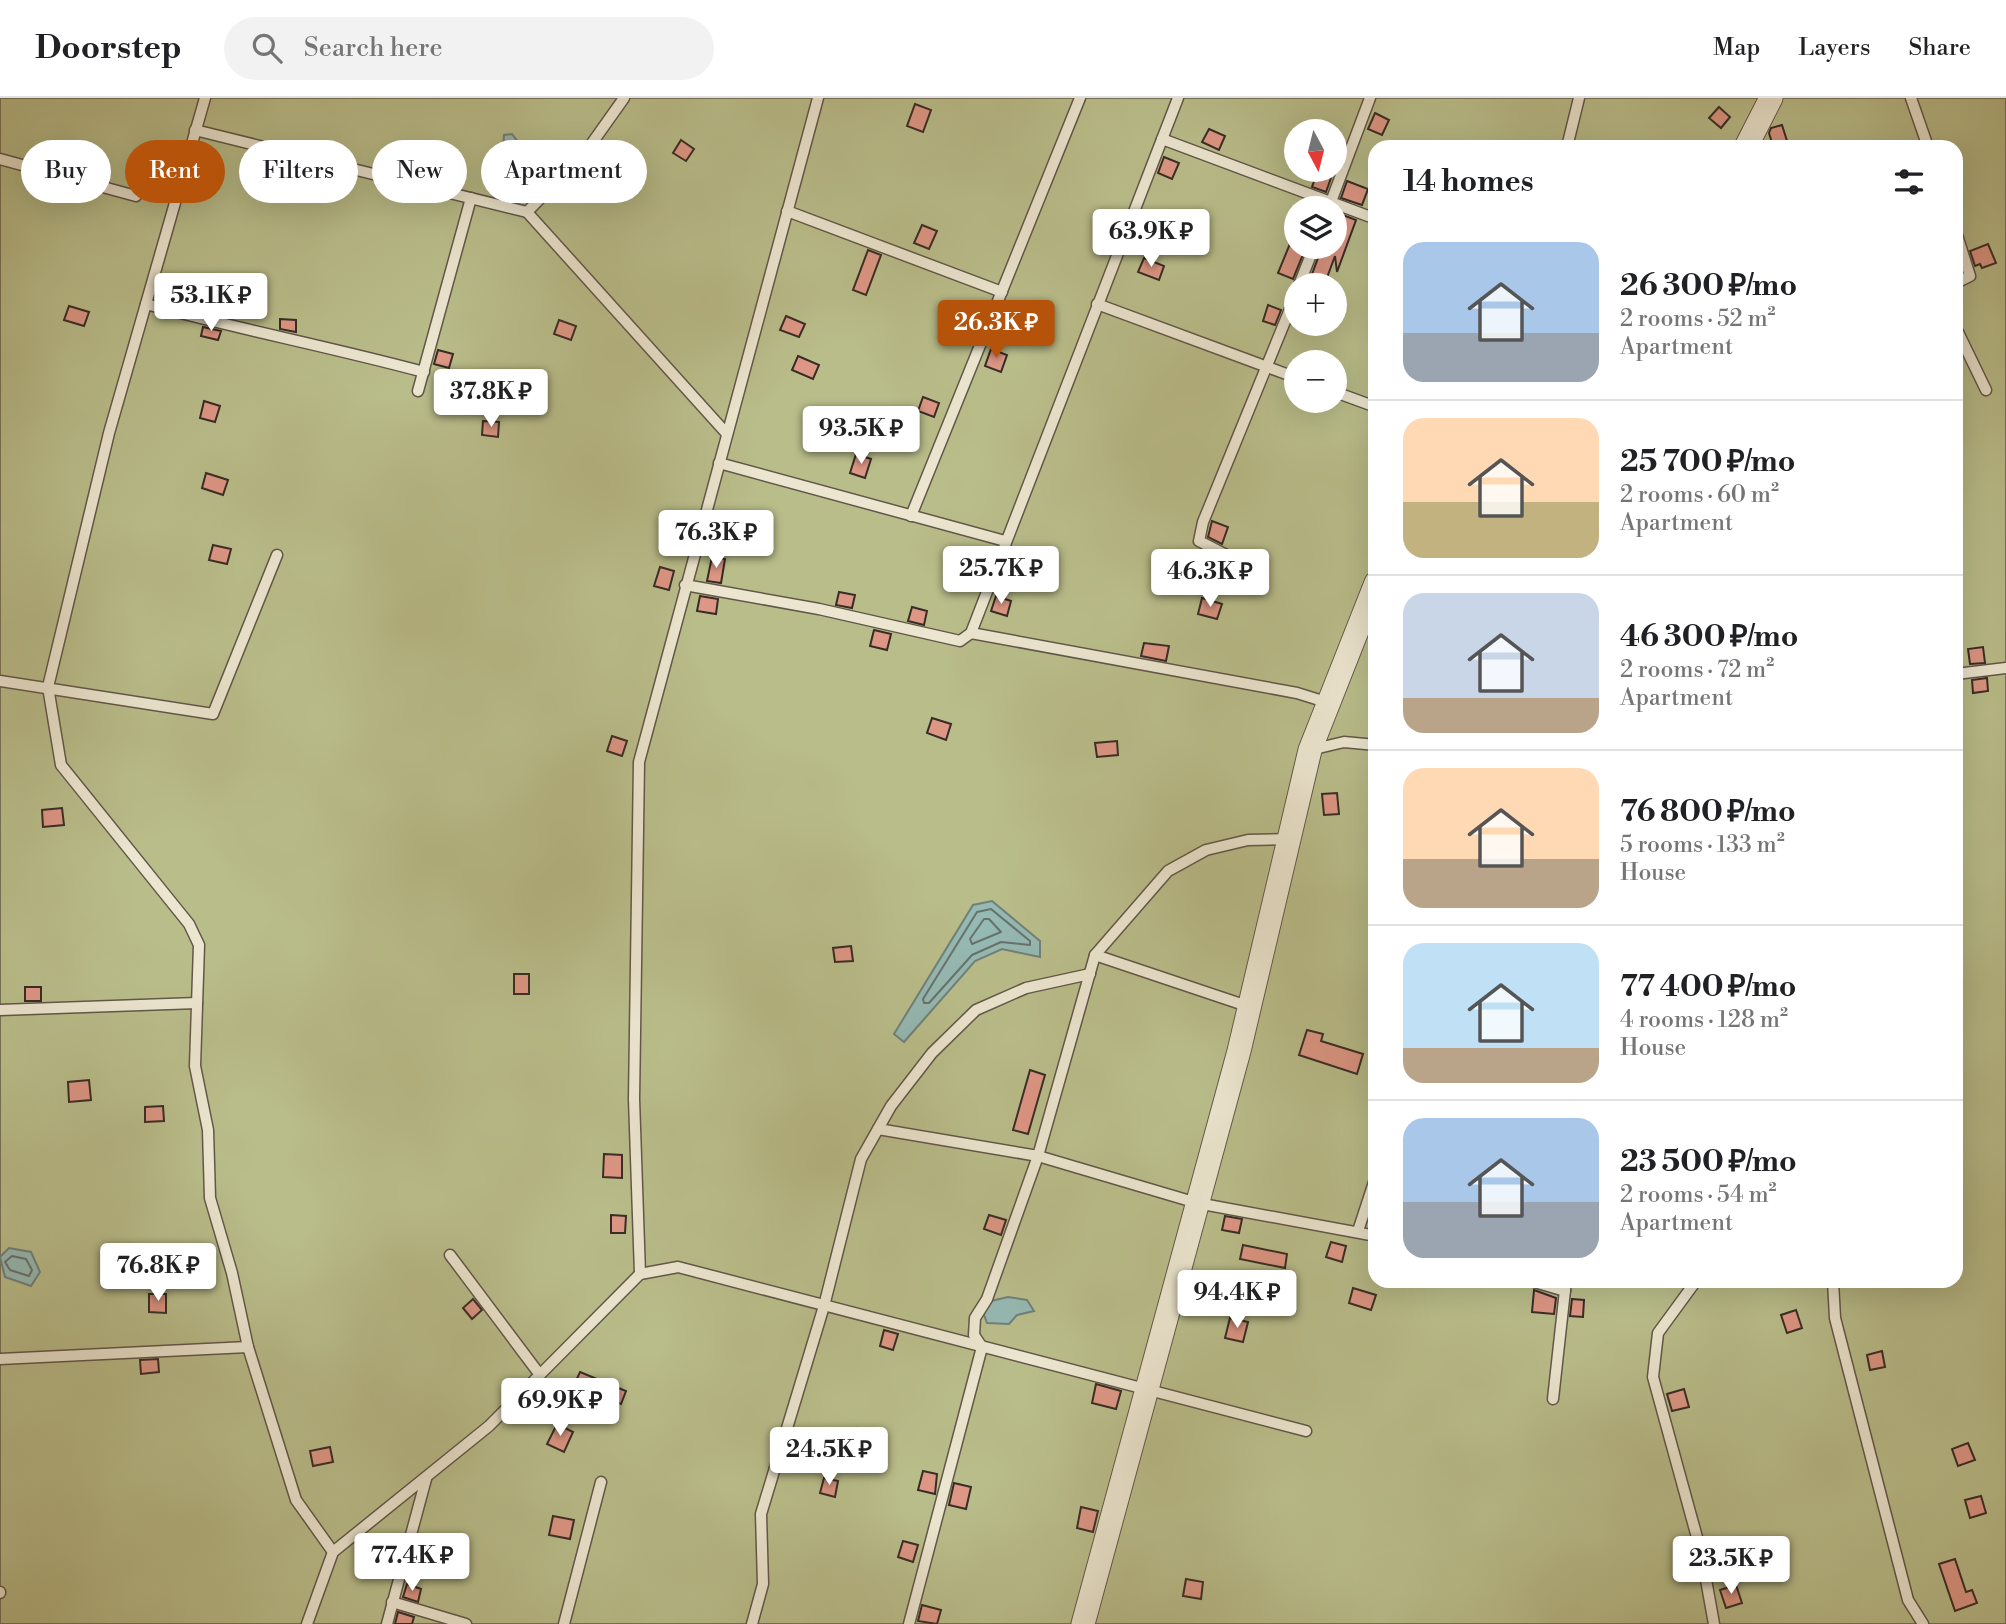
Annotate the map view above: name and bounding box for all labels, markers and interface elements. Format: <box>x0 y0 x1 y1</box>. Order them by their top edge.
search box <box>224 17 714 80</box>
text: Doorstep <box>35 28 182 69</box>
icon: search <box>248 29 286 67</box>
text: Search here <box>304 32 443 64</box>
text: Map <box>1713 33 1760 63</box>
text: Layers <box>1798 33 1870 63</box>
text: Share <box>1908 33 1971 63</box>
north arrow <box>1284 119 1348 182</box>
map controls <box>1284 119 1347 413</box>
chip: Buy <box>21 140 111 203</box>
chip: Rent <box>125 140 225 203</box>
chip: Filters <box>239 140 358 203</box>
chip: New <box>372 140 467 203</box>
chip: Apartment <box>481 140 647 203</box>
text: 14 homes <box>1403 163 1534 201</box>
icon: filters <box>1890 163 1928 201</box>
button: layers <box>1284 196 1347 259</box>
pin: 63.9K ₽ <box>1086 209 1216 269</box>
text: 63.9K ₽ <box>1109 218 1193 246</box>
text: 26 300 ₽/mo <box>1620 267 1797 305</box>
icon: home <box>1459 270 1543 354</box>
button: + <box>1284 273 1347 336</box>
pin: 53.1K ₽ <box>146 274 276 333</box>
text: 53.1K ₽ <box>170 282 252 310</box>
pin: 26.3K ₽ <box>931 300 1061 360</box>
text: 2 rooms · 52 m² <box>1620 305 1776 333</box>
text: 26.3K ₽ <box>954 309 1038 337</box>
text: Apartment <box>1620 333 1733 361</box>
button: − <box>1284 350 1347 413</box>
pin: 37.8K ₽ <box>426 370 556 429</box>
text: 37.8K ₽ <box>450 378 532 406</box>
pin: 93.5K ₽ <box>796 406 926 466</box>
text: 93.5K ₽ <box>819 415 903 443</box>
text: 25 700 ₽/mo <box>1620 443 1795 481</box>
icon: home <box>1459 446 1543 530</box>
text: 2 rooms · 60 m² <box>1620 481 1779 509</box>
text: Apartment <box>1620 509 1733 537</box>
pin: 76.3K ₽ <box>651 510 781 570</box>
text: 76.3K ₽ <box>675 519 757 547</box>
pin: 25.7K ₽ <box>936 546 1066 606</box>
pin: 46.3K ₽ <box>1145 550 1275 609</box>
text: 25.7K ₽ <box>959 555 1043 583</box>
text: 46.3K ₽ <box>1167 558 1253 586</box>
text: 46 300 ₽/mo <box>1620 618 1798 656</box>
icon: home <box>1459 621 1543 705</box>
text: 2 rooms · 72 m² <box>1620 656 1774 684</box>
text: Apartment <box>1620 684 1733 712</box>
text: 76 800 ₽/mo <box>1620 793 1796 831</box>
icon: home <box>1459 796 1543 880</box>
text: 5 rooms · 133 m² <box>1620 831 1785 859</box>
text: House <box>1620 859 1686 887</box>
text: 77 400 ₽/mo <box>1620 968 1797 1006</box>
icon: home <box>1459 971 1543 1055</box>
text: 4 rooms · 128 m² <box>1620 1006 1788 1034</box>
text: House <box>1620 1034 1686 1062</box>
text: 23 500 ₽/mo <box>1620 1143 1797 1181</box>
icon: home <box>1459 1146 1543 1230</box>
text: 2 rooms · 54 m² <box>1620 1181 1777 1209</box>
text: Apartment <box>1620 1209 1733 1237</box>
pin: 76.8K ₽ <box>93 1244 223 1303</box>
text: 76.8K ₽ <box>116 1252 200 1280</box>
pin: 94.4K ₽ <box>1172 1270 1302 1330</box>
text: 94.4K ₽ <box>1193 1279 1281 1307</box>
pin: 69.9K ₽ <box>495 1378 625 1438</box>
text: 69.9K ₽ <box>517 1387 603 1415</box>
pin: 24.5K ₽ <box>764 1428 894 1487</box>
text: 24.5K ₽ <box>786 1436 872 1464</box>
pin: 77.4K ₽ <box>347 1534 477 1593</box>
pin: 23.5K ₽ <box>1666 1536 1796 1596</box>
text: 77.4K ₽ <box>370 1542 454 1570</box>
text: 23.5K ₽ <box>1689 1545 1773 1573</box>

